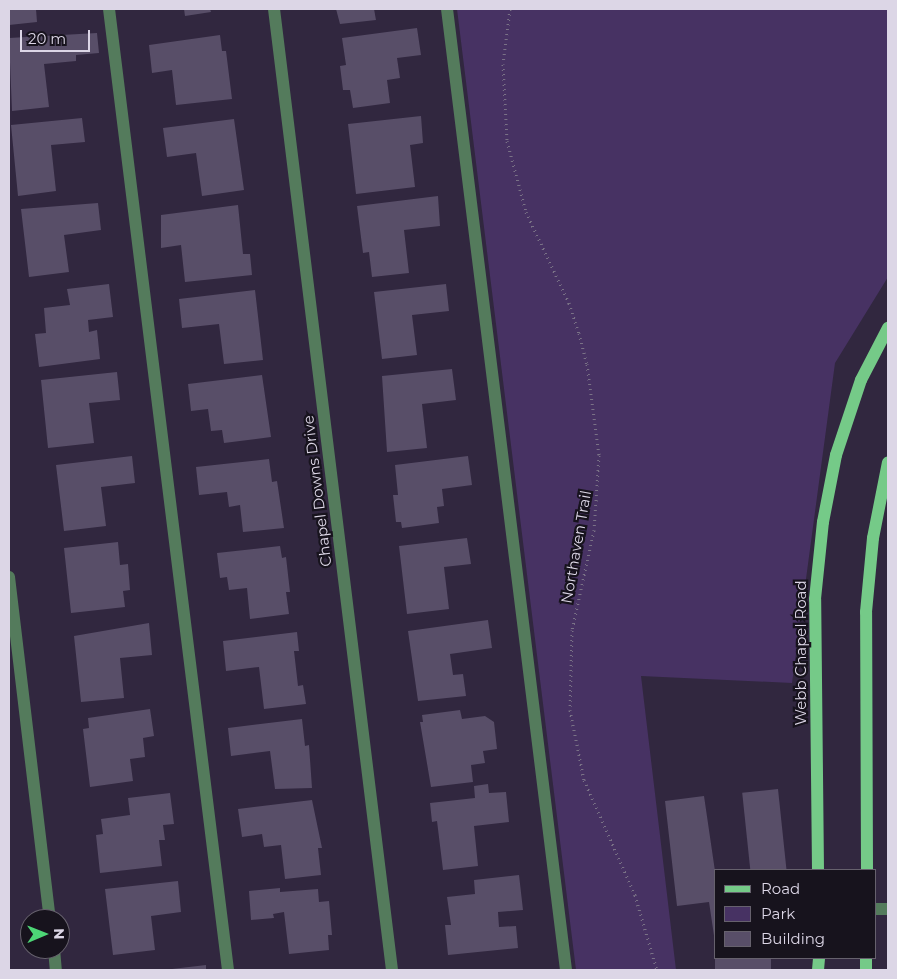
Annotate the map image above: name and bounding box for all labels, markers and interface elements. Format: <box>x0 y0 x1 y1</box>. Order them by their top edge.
scale bar <box>22 20 92 52</box>
text: 20 m <box>28 29 66 48</box>
street label: Chapel Downs Drive <box>299 414 335 568</box>
street label: Northaven Trail <box>557 489 595 605</box>
street label: Webb Chapel Road <box>792 580 810 726</box>
legend <box>714 869 877 959</box>
text: Road <box>761 879 800 898</box>
text: Park <box>761 904 795 923</box>
north arrow <box>20 909 70 959</box>
text: N <box>50 928 68 940</box>
text: Building <box>761 929 825 948</box>

